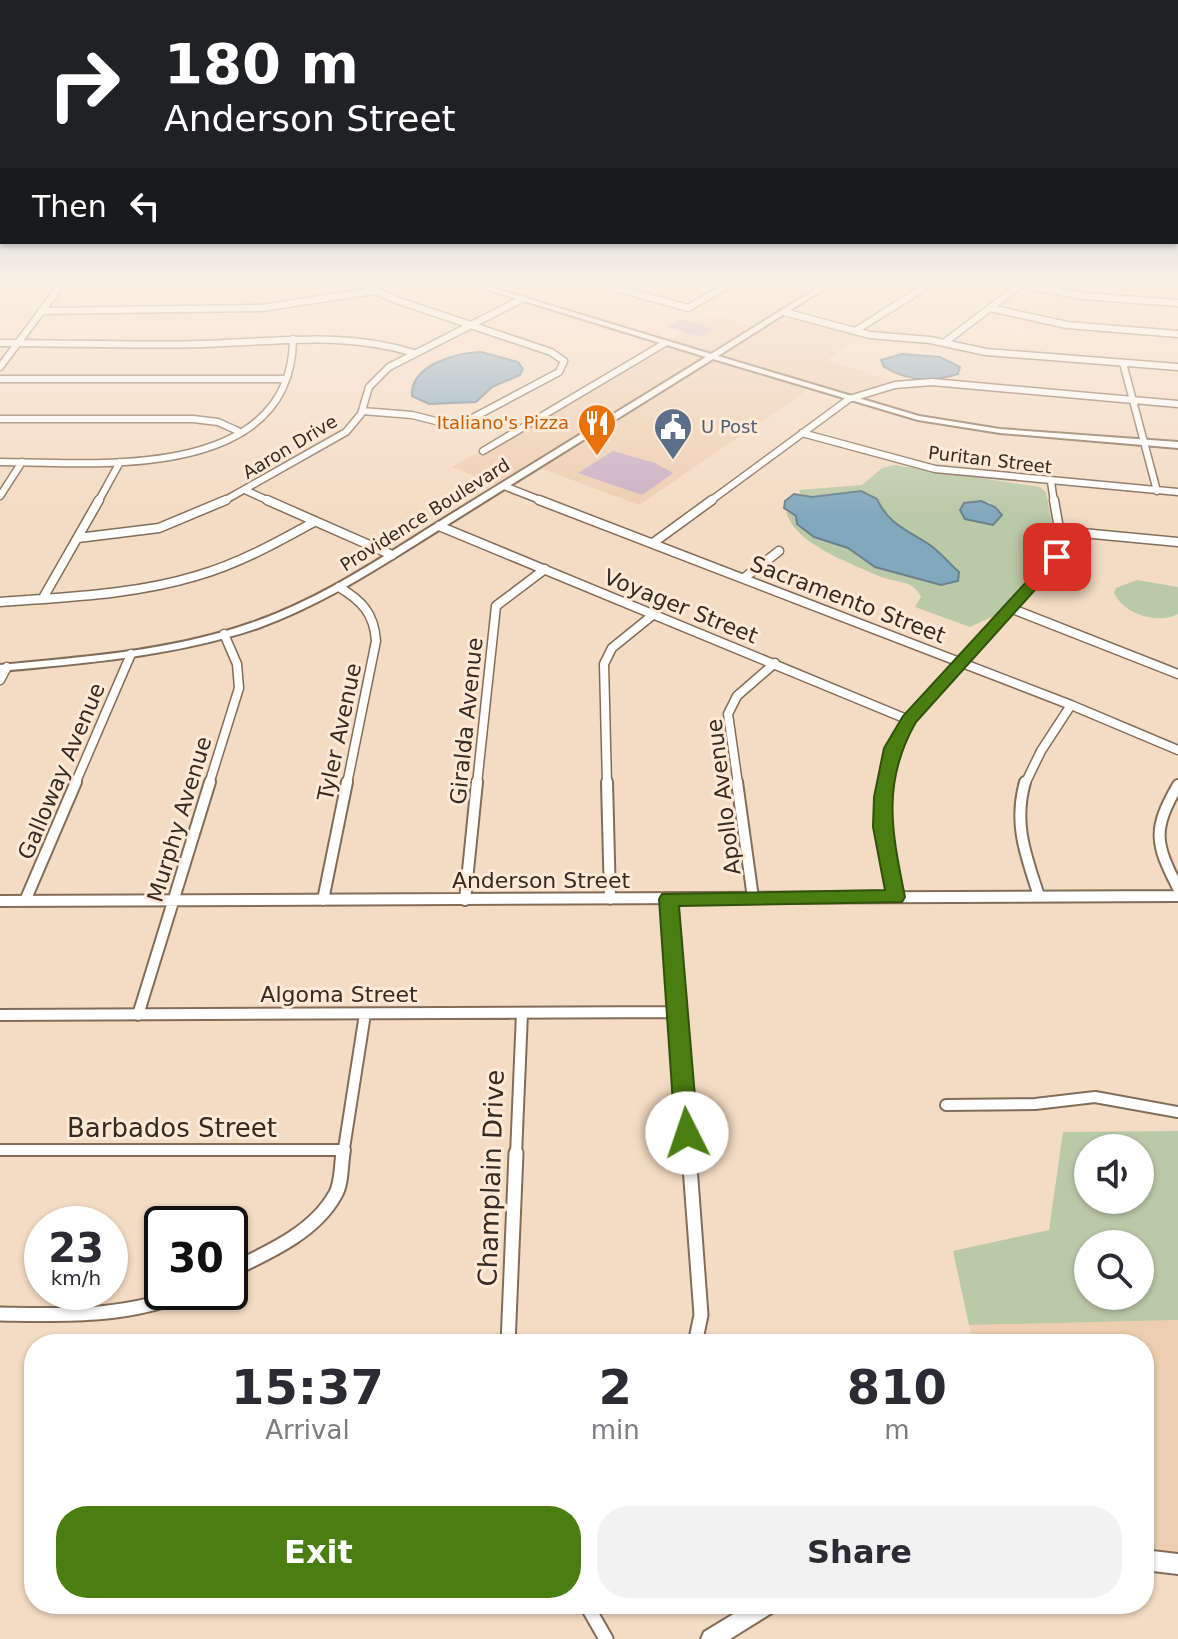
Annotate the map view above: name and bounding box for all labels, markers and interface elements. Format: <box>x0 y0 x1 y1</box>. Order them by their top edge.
text: 180 m <box>164 31 359 96</box>
icon: right <box>32 32 136 136</box>
text: Anderson Street <box>164 98 456 139</box>
icon: left <box>123 184 167 228</box>
text: Then <box>32 189 107 224</box>
restaurant icon: Italiano's Pizza <box>576 402 618 457</box>
public building icon: U Post <box>652 406 694 461</box>
street label: Aaron Drive <box>239 410 341 483</box>
place label: Italiano's Pizza <box>437 412 569 433</box>
place label: U Post <box>701 416 758 437</box>
street label: Puritan Street <box>927 442 1053 477</box>
street label: Providence Boulevard <box>336 454 513 575</box>
pin <box>1023 523 1091 591</box>
icon: arrive <box>1035 535 1079 579</box>
street label: Sacramento Street <box>747 551 949 648</box>
street label: Voyager Street <box>600 564 762 649</box>
street label: Giralda Avenue <box>445 636 488 806</box>
street label: Tyler Avenue <box>312 661 366 804</box>
street label: Galloway Avenue <box>13 679 110 863</box>
street label: Apollo Avenue <box>702 718 745 876</box>
street label: Murphy Avenue <box>142 733 217 905</box>
street label: Anderson Street <box>452 868 630 893</box>
street label: Algoma Street <box>260 982 418 1007</box>
street label: Champlain Drive <box>472 1069 510 1287</box>
position arrow <box>645 1091 729 1175</box>
street label: Barbados Street <box>67 1113 277 1143</box>
map controls <box>1074 1134 1154 1310</box>
button: sound <box>1074 1134 1154 1214</box>
speed limit sign: 30 <box>144 1206 248 1310</box>
text: 23 <box>48 1225 104 1271</box>
button: search <box>1074 1230 1154 1310</box>
text: km/h <box>51 1266 101 1290</box>
text: 15:37 <box>231 1359 384 1415</box>
text: 2 <box>599 1359 632 1415</box>
text: 810 <box>847 1359 947 1415</box>
text: Arrival <box>265 1415 350 1445</box>
text: min <box>591 1415 640 1445</box>
text: m <box>884 1415 910 1445</box>
button: Exit <box>56 1506 581 1598</box>
button: Share <box>597 1506 1122 1598</box>

